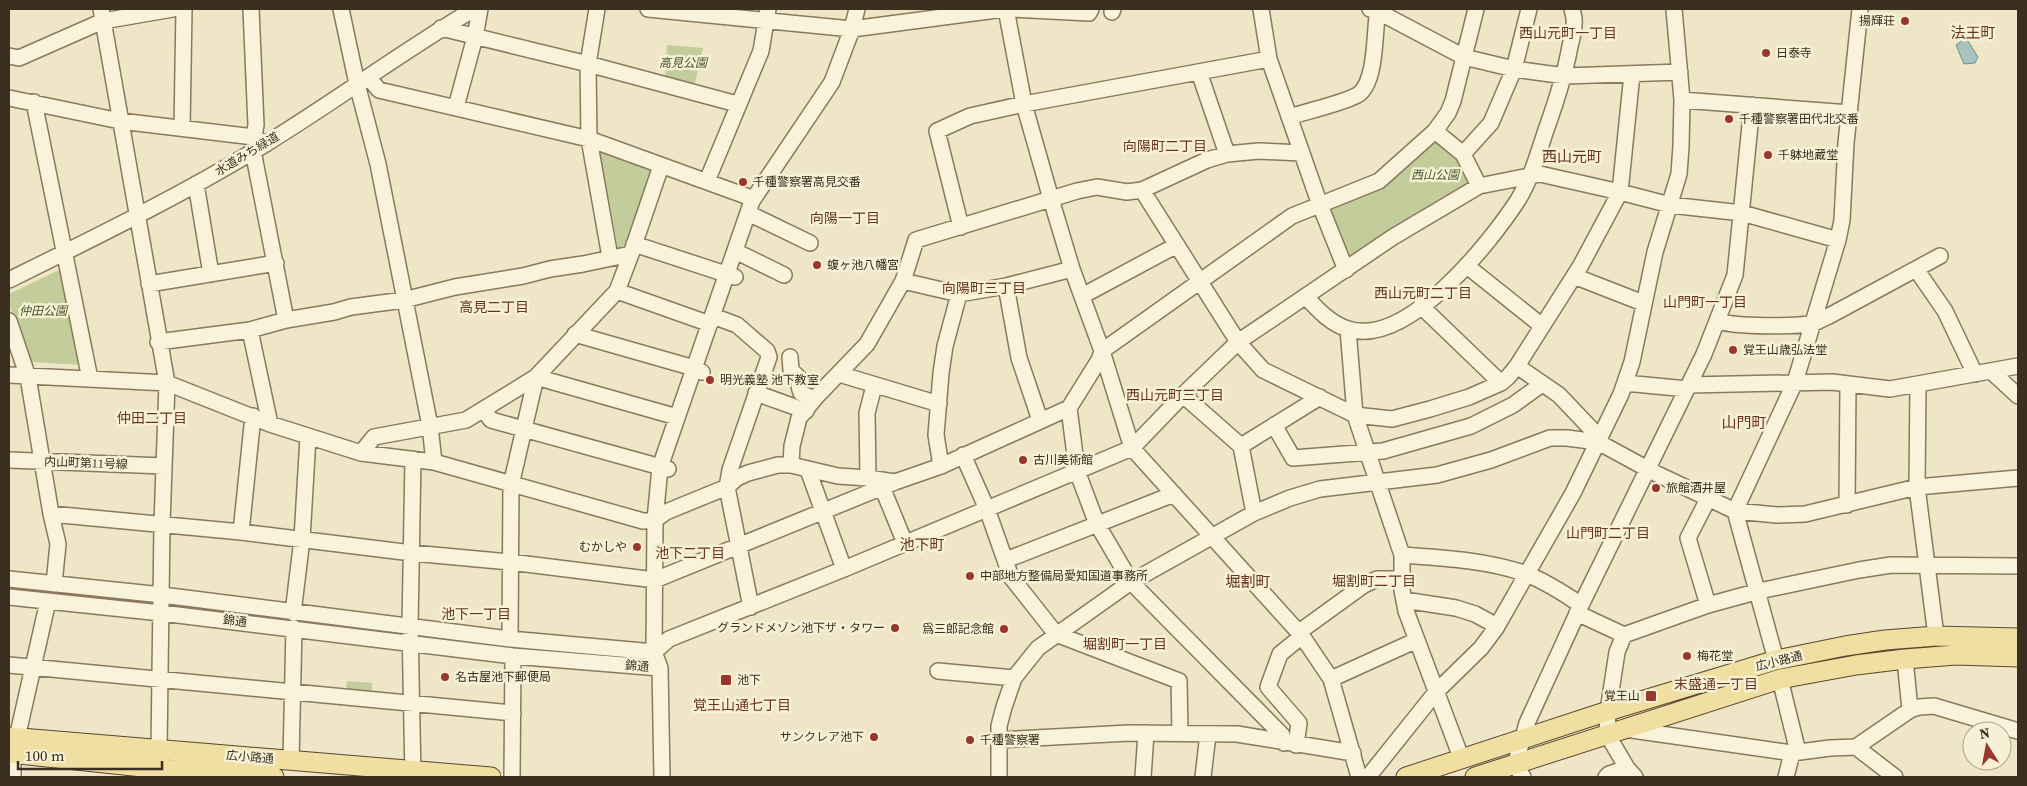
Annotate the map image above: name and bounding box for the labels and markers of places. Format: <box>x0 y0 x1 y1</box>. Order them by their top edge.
place label: 揚輝荘 <box>1859 13 1895 29</box>
marker: 揚輝荘 <box>1899 15 1911 27</box>
place label: 日泰寺 <box>1776 45 1812 61</box>
marker: 日泰寺 <box>1760 47 1772 59</box>
place label: 千種警察署田代北交番 <box>1739 111 1859 127</box>
marker: 千種警察署田代北交番 <box>1723 113 1735 125</box>
place label: 千躰地蔵堂 <box>1778 147 1838 163</box>
marker: 千躰地蔵堂 <box>1762 149 1774 161</box>
place label: 千種警察署高見交番 <box>753 174 861 190</box>
marker: 千種警察署高見交番 <box>737 176 749 188</box>
place label: 蝮ヶ池八幡宮 <box>827 257 899 273</box>
marker: 蝮ヶ池八幡宮 <box>811 259 823 271</box>
place label: 覚王山歳弘法堂 <box>1743 342 1827 358</box>
marker: 覚王山歳弘法堂 <box>1727 344 1739 356</box>
place label: 明光義塾 池下教室 <box>720 372 819 388</box>
marker: 明光義塾 池下教室 <box>704 374 716 386</box>
place label: 古川美術館 <box>1033 452 1093 468</box>
marker: 古川美術館 <box>1017 454 1029 466</box>
place label: 旅館酒井屋 <box>1666 480 1726 496</box>
marker: 旅館酒井屋 <box>1650 482 1662 494</box>
place label: むかしや <box>579 539 627 555</box>
marker: むかしや <box>631 541 643 553</box>
place label: 中部地方整備局愛知国道事務所 <box>980 568 1148 584</box>
marker: 中部地方整備局愛知国道事務所 <box>964 570 976 582</box>
place label: グランドメゾン池下ザ・タワー <box>717 620 885 636</box>
place label: 爲三郎記念館 <box>922 621 994 637</box>
marker: グランドメゾン池下ザ・タワー <box>889 622 901 634</box>
marker: 爲三郎記念館 <box>998 623 1010 635</box>
place label: 梅花堂 <box>1697 648 1733 664</box>
marker: 梅花堂 <box>1681 650 1693 662</box>
place label: 名古屋池下郵便局 <box>455 669 551 685</box>
marker: 名古屋池下郵便局 <box>439 671 451 683</box>
place label: 池下 <box>737 672 761 688</box>
marker: 池下 <box>719 673 733 687</box>
place label: 覚王山 <box>1604 688 1640 704</box>
marker: 覚王山 <box>1644 689 1658 703</box>
place label: サンクレア池下 <box>780 729 864 745</box>
marker: サンクレア池下 <box>868 731 880 743</box>
place label: 千種警察署 <box>980 732 1040 748</box>
marker: 千種警察署 <box>964 734 976 746</box>

